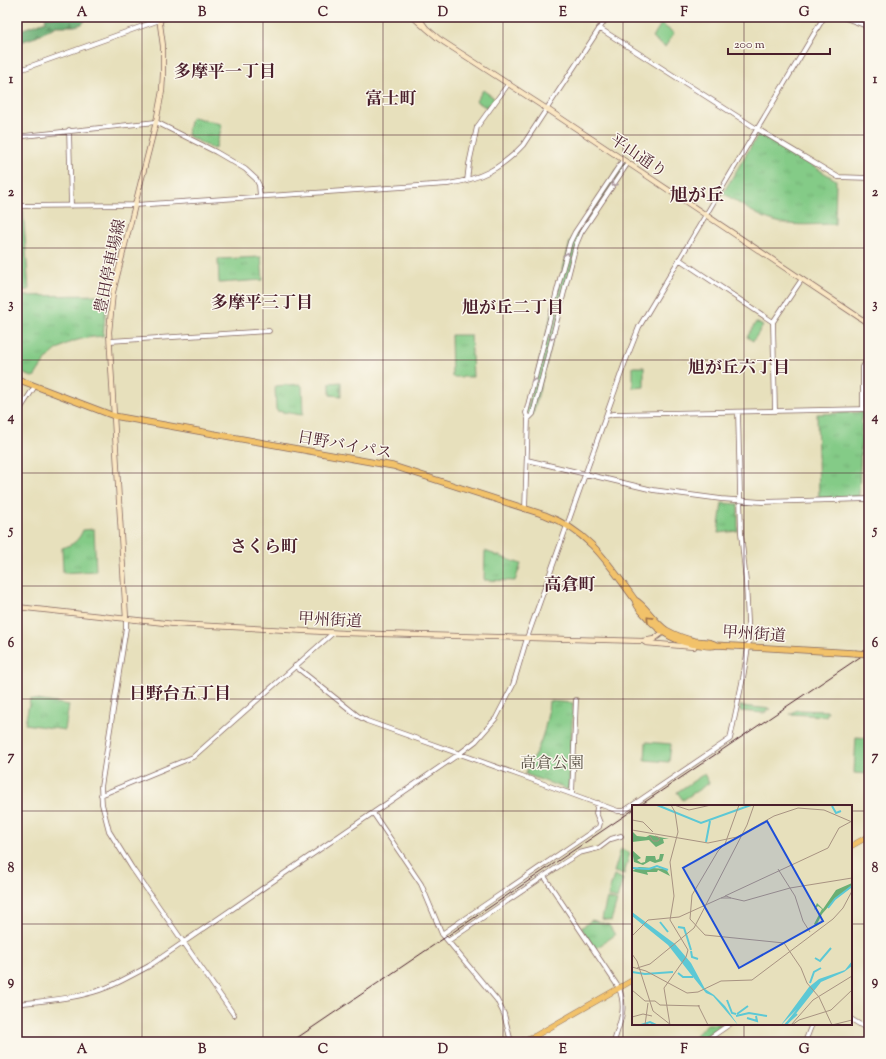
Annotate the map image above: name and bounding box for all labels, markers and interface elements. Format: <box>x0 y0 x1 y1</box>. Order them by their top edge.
text: A <box>77 4 88 22</box>
text: B <box>198 4 207 22</box>
text: C <box>318 4 328 22</box>
text: D <box>438 4 448 22</box>
text: E <box>559 4 567 22</box>
text: F <box>680 4 688 22</box>
text: G <box>799 4 810 22</box>
scale bar <box>728 30 830 56</box>
text: 200 m <box>734 36 765 54</box>
district label: 多摩平一丁目 <box>174 61 276 85</box>
text: 1 <box>9 71 14 89</box>
text: 1 <box>873 71 878 89</box>
district label: 富士町 <box>366 88 417 112</box>
street label: 平山通り <box>605 130 671 185</box>
one-way arrow <box>612 180 619 187</box>
text: 2 <box>8 184 15 202</box>
district label: 旭が丘 <box>670 184 724 210</box>
text: 2 <box>872 184 879 202</box>
street label: 豊田停車場線 <box>90 217 133 316</box>
one-way arrow <box>562 252 570 258</box>
district label: 多摩平三丁目 <box>211 292 313 316</box>
text: 3 <box>8 296 14 314</box>
text: 3 <box>872 296 878 314</box>
district label: 旭が丘二丁目 <box>462 297 564 321</box>
one-way arrow <box>548 333 557 340</box>
district label: 旭が丘六丁目 <box>688 357 790 381</box>
one-way arrow <box>530 378 538 384</box>
text: 4 <box>7 409 15 427</box>
text: 4 <box>871 409 879 427</box>
street label: 日野バイパス <box>295 427 394 466</box>
text: 5 <box>8 522 14 540</box>
text: 5 <box>872 522 878 540</box>
district label: さくら町 <box>230 536 298 560</box>
district label: 高倉町 <box>545 574 596 598</box>
street label: 甲州街道 <box>297 608 362 635</box>
one-way arrow <box>647 617 654 624</box>
street label: 甲州街道 <box>721 622 787 649</box>
text: 6 <box>8 635 15 653</box>
text: 6 <box>872 635 879 653</box>
district label: 日野台五丁目 <box>129 683 231 707</box>
text: 7 <box>8 748 15 766</box>
text: 7 <box>872 748 879 766</box>
park label: 高倉公園 <box>520 753 584 776</box>
inset map <box>632 805 852 1025</box>
text: 8 <box>8 860 15 878</box>
text: 8 <box>872 860 879 878</box>
text: 9 <box>8 973 15 991</box>
text: 9 <box>872 973 879 991</box>
text: A <box>77 1041 88 1059</box>
text: B <box>198 1041 207 1059</box>
text: C <box>318 1041 328 1059</box>
text: D <box>438 1041 448 1059</box>
text: E <box>559 1041 567 1059</box>
text: F <box>680 1041 688 1059</box>
text: G <box>799 1041 810 1059</box>

